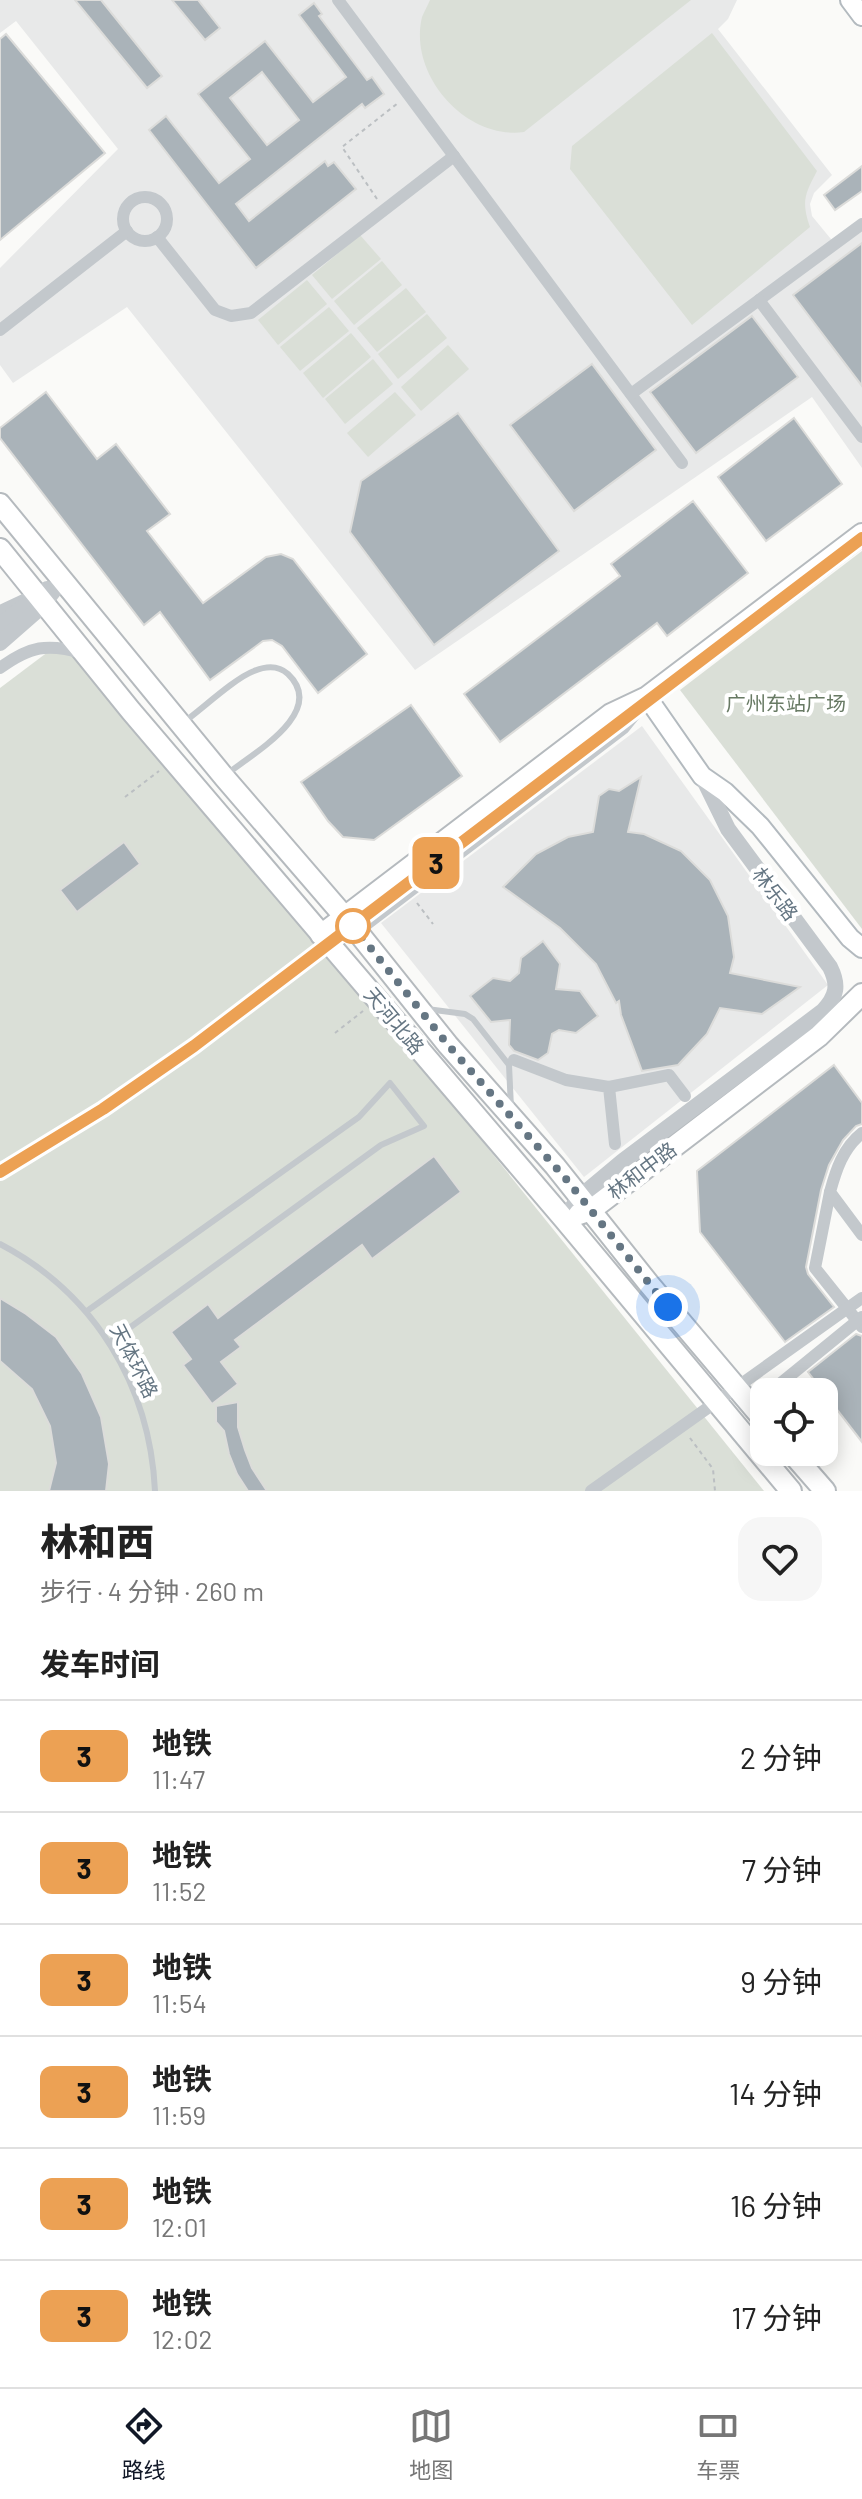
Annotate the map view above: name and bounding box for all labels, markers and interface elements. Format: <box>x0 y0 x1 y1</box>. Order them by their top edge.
park label: 广州东站广场 <box>726 691 846 715</box>
line badge: 3 <box>410 837 462 889</box>
text: 3 <box>428 846 444 880</box>
street label: 林乐路 <box>748 862 803 925</box>
unlabelled marker <box>336 909 370 943</box>
street label: 天河北路 <box>360 982 430 1059</box>
street label: 林和中路 <box>602 1137 681 1204</box>
your location <box>648 1287 688 1327</box>
street label: 天体环路 <box>106 1319 164 1402</box>
map controls <box>750 1378 838 1466</box>
button: locate <box>750 1378 838 1466</box>
button: heart <box>738 1517 822 1601</box>
text: 林和西 <box>40 1518 154 1564</box>
text: 步行 · 4 分钟 · 260 m <box>40 1575 264 1606</box>
text: 发车时间 <box>40 1645 160 1681</box>
text: 地铁 <box>152 1724 212 1760</box>
text: 3 <box>76 1739 92 1773</box>
text: 2 分钟 <box>740 1739 822 1775</box>
text: 11:47 <box>152 1763 205 1794</box>
text: 地铁 <box>152 1836 212 1872</box>
text: 3 <box>76 1851 92 1885</box>
text: 7 分钟 <box>742 1851 822 1887</box>
text: 11:52 <box>152 1875 206 1906</box>
text: 地铁 <box>152 1948 212 1984</box>
text: 3 <box>76 1963 92 1997</box>
text: 9 分钟 <box>740 1963 822 1999</box>
text: 11:54 <box>152 1987 207 2018</box>
text: 地铁 <box>152 2060 212 2096</box>
text: 3 <box>76 2075 92 2109</box>
text: 14 分钟 <box>729 2075 822 2111</box>
text: 11:59 <box>152 2099 206 2130</box>
text: 地铁 <box>152 2172 212 2208</box>
text: 3 <box>76 2187 92 2221</box>
text: 16 分钟 <box>730 2187 822 2223</box>
text: 12:01 <box>152 2211 207 2242</box>
text: 地铁 <box>152 2284 212 2320</box>
text: 3 <box>76 2299 92 2333</box>
text: 17 分钟 <box>731 2299 822 2335</box>
text: 12:02 <box>152 2323 212 2354</box>
tab: 路线 <box>122 2404 166 2484</box>
tab: 地图 <box>409 2404 453 2484</box>
tab: 车票 <box>696 2404 740 2484</box>

